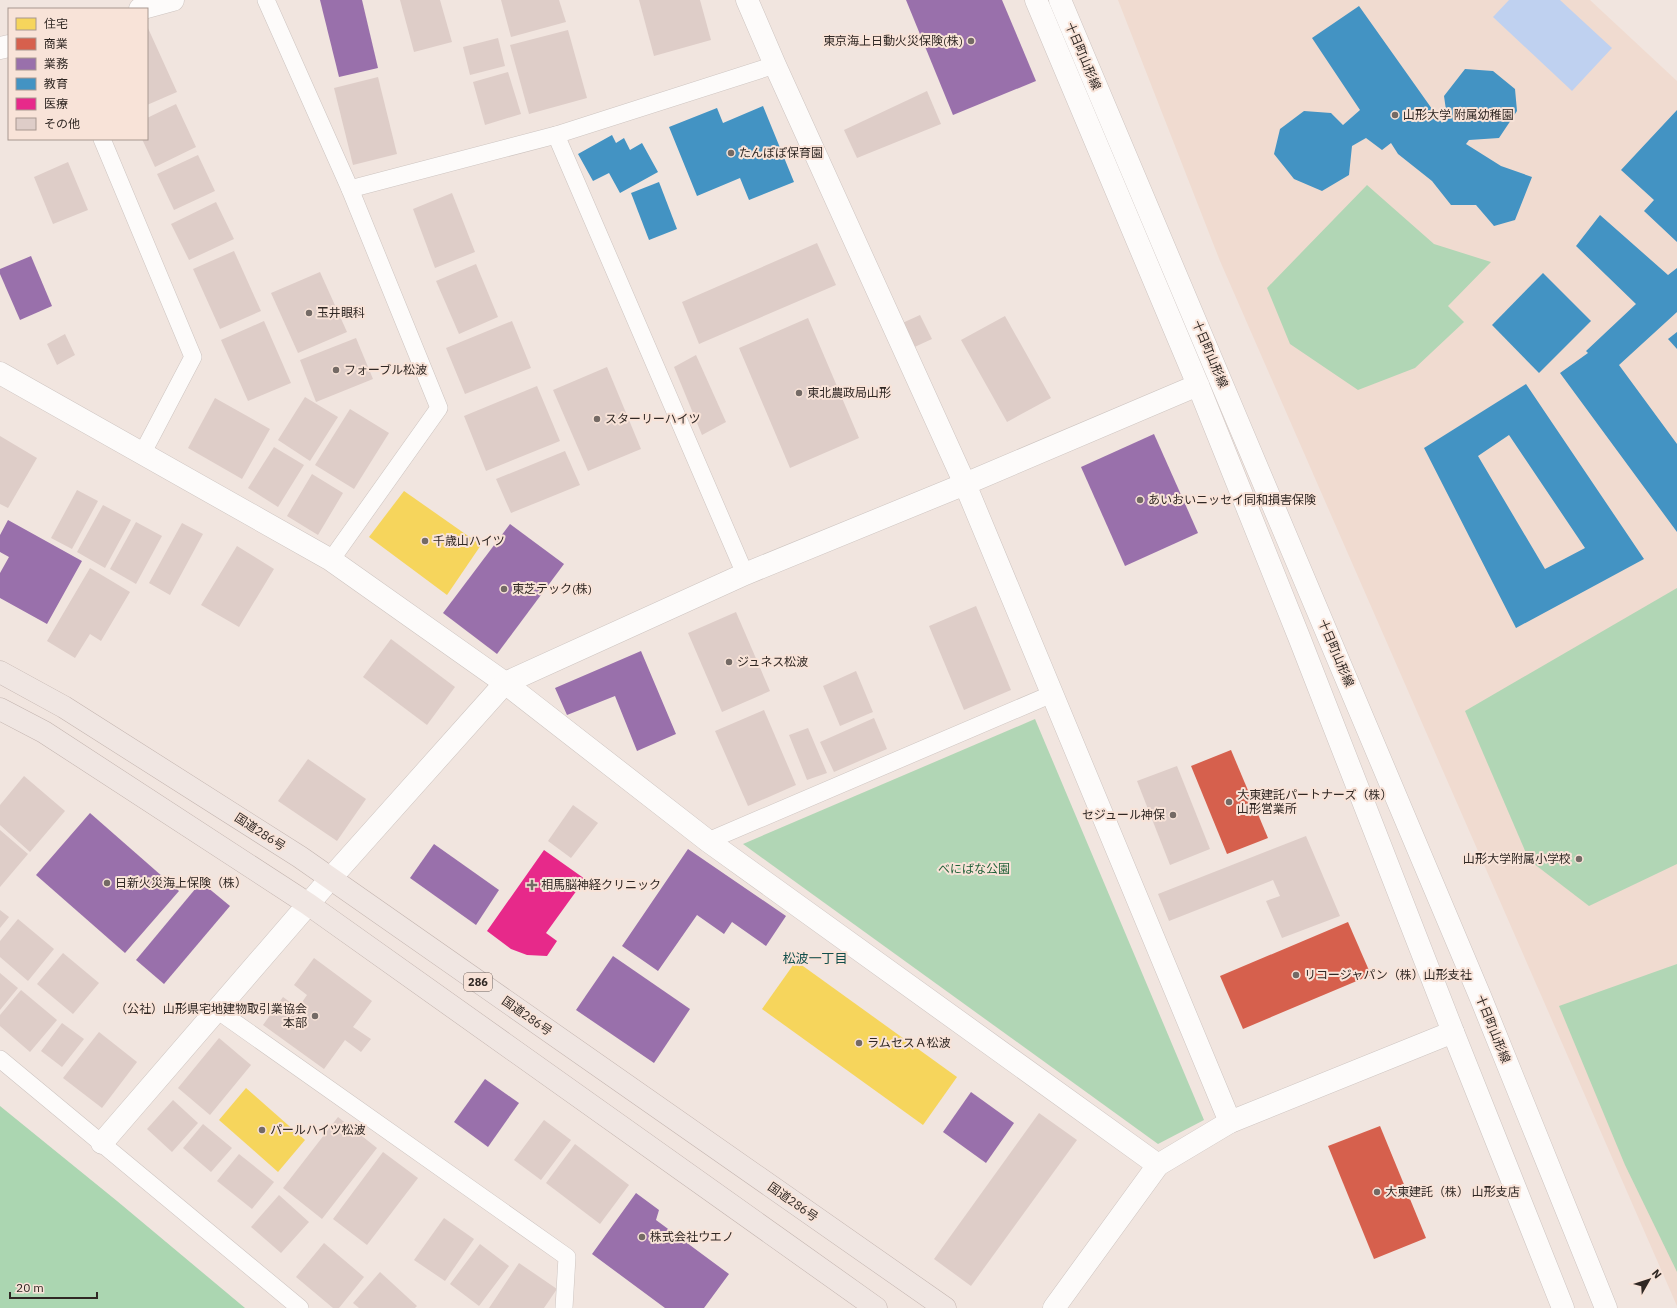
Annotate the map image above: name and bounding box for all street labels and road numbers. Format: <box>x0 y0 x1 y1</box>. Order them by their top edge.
street label: 十日町山形線 <box>1062 20 1104 92</box>
street label: 十日町山形線 <box>1189 318 1231 390</box>
street label: 十日町山形線 <box>1315 617 1357 689</box>
street label: 国道286号 <box>232 810 289 854</box>
road number: 286 <box>464 973 492 991</box>
street label: 国道286号 <box>499 993 555 1038</box>
street label: 十日町山形線 <box>1473 993 1514 1065</box>
street label: 国道286号 <box>765 1179 821 1224</box>

